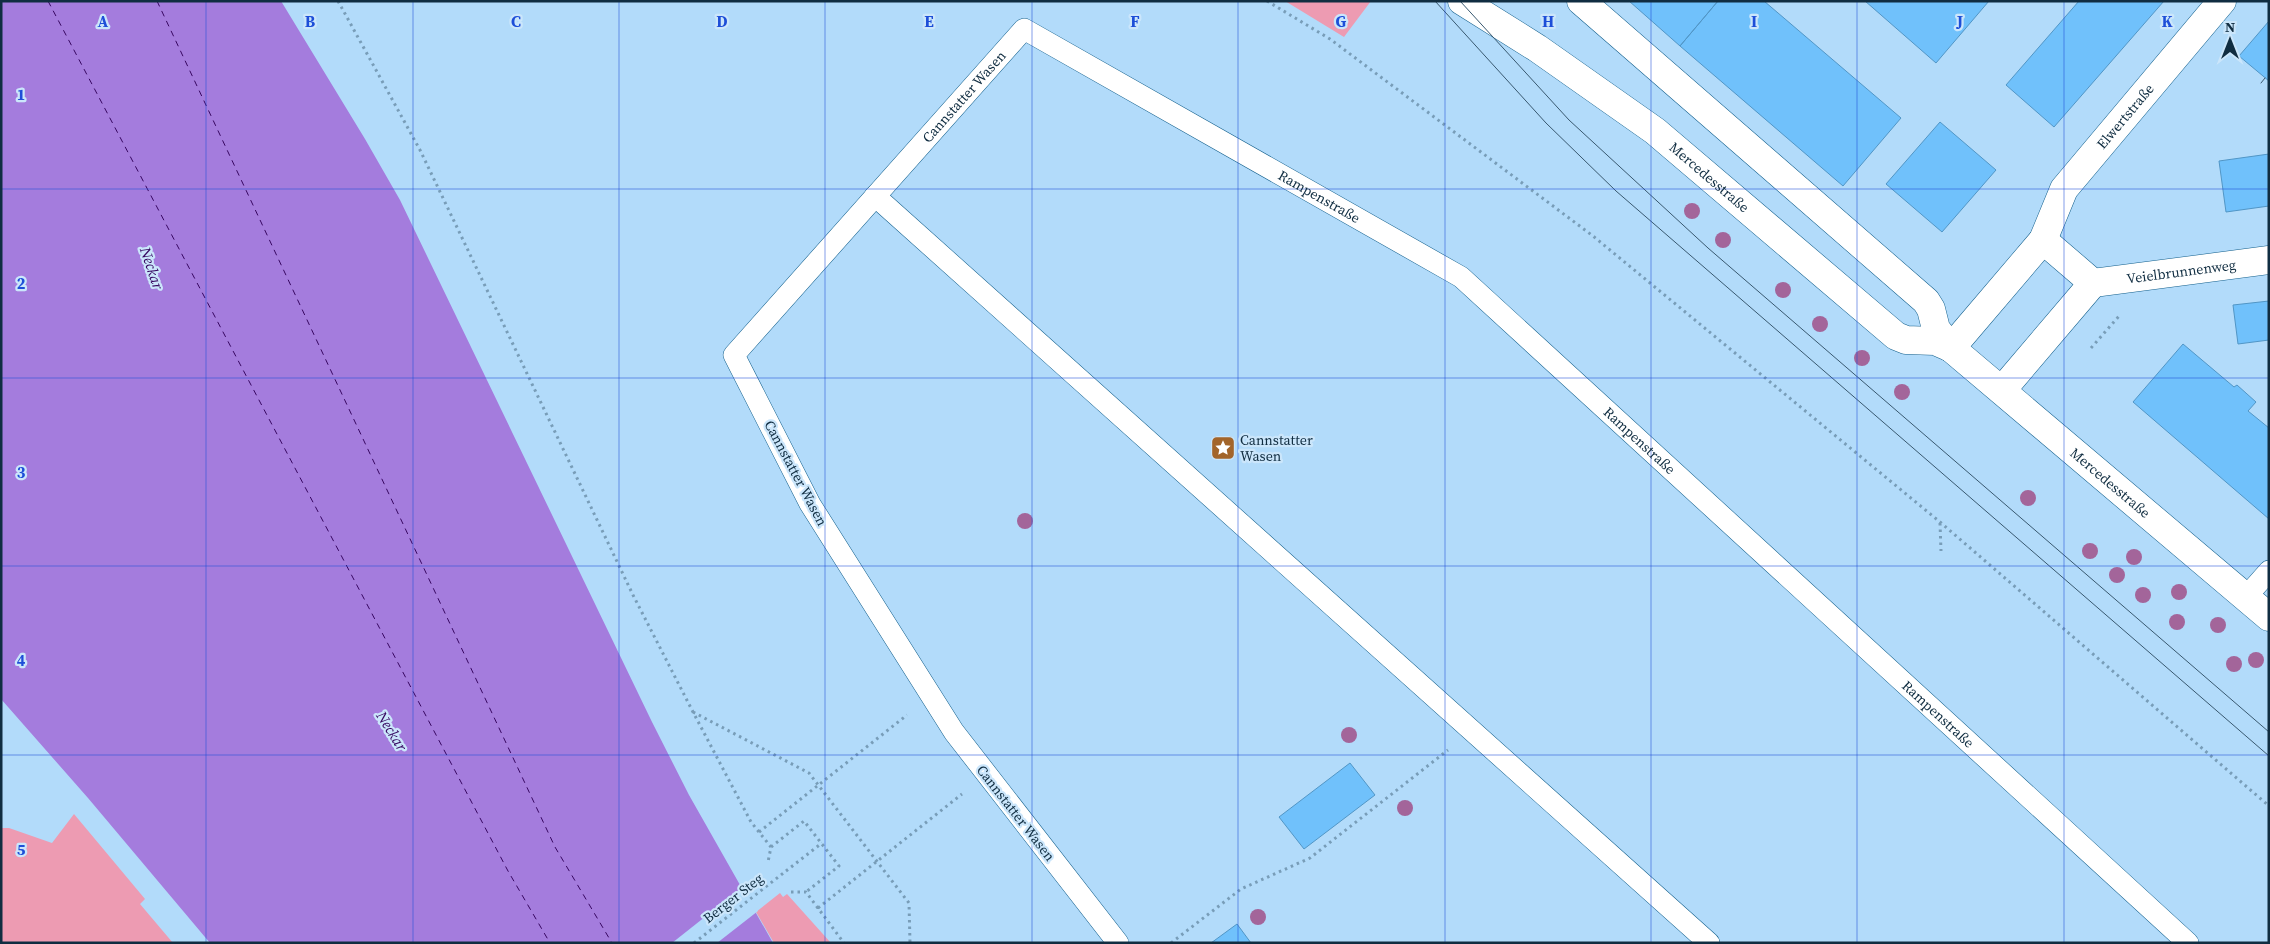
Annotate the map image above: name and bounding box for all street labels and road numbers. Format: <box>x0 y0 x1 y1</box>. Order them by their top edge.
street label: Cannstatter Wasen <box>917 46 1011 147</box>
street label: Elwertstraße <box>2092 79 2158 153</box>
street label: Mercedesstraße <box>1665 137 1754 217</box>
street label: Rampenstraße <box>1275 165 1364 228</box>
street label: Veielbrunnenweg <box>2125 254 2237 289</box>
street label: Rampenstraße <box>1599 402 1680 479</box>
street label: Cannstatter Wasen <box>760 417 833 530</box>
street label: Mercedesstraße <box>2066 443 2155 522</box>
street label: Rampenstraße <box>1898 676 1979 752</box>
street label: Cannstatter Wasen <box>972 761 1060 866</box>
street label: Berger Steg <box>699 868 767 928</box>

